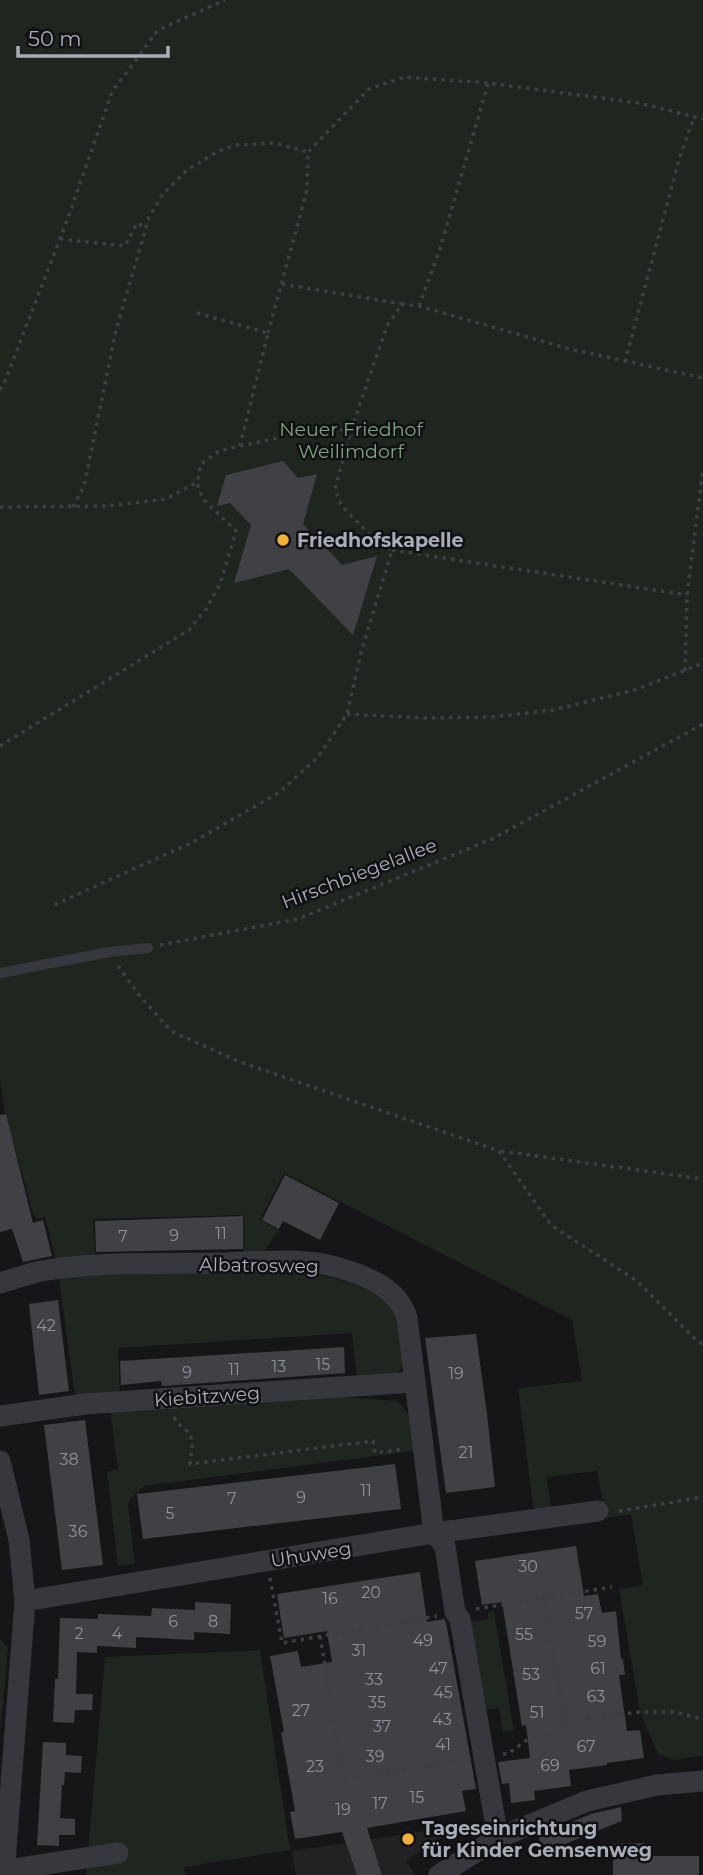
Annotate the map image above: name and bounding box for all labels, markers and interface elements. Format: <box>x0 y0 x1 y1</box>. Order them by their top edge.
scale bar <box>18 14 168 58</box>
text: 50 m <box>28 26 82 51</box>
park label: Neuer Friedhof Weilimdorf <box>279 418 424 463</box>
place label: Friedhofskapelle <box>297 529 464 552</box>
marker: Friedhofskapelle <box>275 532 291 548</box>
street label: Hirschbiegelallee <box>278 833 440 914</box>
house number: 11 <box>215 1224 227 1243</box>
house number: 9 <box>169 1226 179 1245</box>
house number: 7 <box>118 1227 128 1246</box>
street label: Albatrosweg <box>199 1253 319 1278</box>
house number: 42 <box>36 1316 56 1335</box>
house number: 15 <box>316 1355 330 1374</box>
house number: 13 <box>272 1357 286 1376</box>
house number: 11 <box>228 1360 240 1379</box>
house number: 9 <box>182 1363 192 1382</box>
house number: 19 <box>448 1364 464 1383</box>
street label: Kiebitzweg <box>153 1381 261 1412</box>
house number: 21 <box>459 1443 473 1462</box>
house number: 38 <box>59 1450 79 1469</box>
house number: 11 <box>360 1481 372 1500</box>
house number: 9 <box>296 1488 306 1507</box>
house number: 7 <box>227 1489 237 1508</box>
house number: 5 <box>165 1504 175 1523</box>
house number: 36 <box>69 1522 88 1541</box>
street label: Uhuweg <box>269 1537 353 1572</box>
house number: 30 <box>518 1557 538 1576</box>
house number: 20 <box>361 1583 381 1602</box>
house number: 16 <box>322 1589 338 1608</box>
house number: 57 <box>575 1604 593 1623</box>
house number: 6 <box>168 1612 178 1631</box>
house number: 8 <box>208 1612 218 1631</box>
house number: 2 <box>74 1624 84 1643</box>
house number: 4 <box>112 1624 123 1643</box>
house number: 55 <box>515 1625 533 1644</box>
house number: 49 <box>413 1631 433 1650</box>
house number: 59 <box>588 1632 606 1651</box>
house number: 31 <box>352 1641 366 1660</box>
house number: 47 <box>428 1659 448 1678</box>
house number: 61 <box>590 1659 606 1678</box>
house number: 53 <box>522 1665 540 1684</box>
house number: 33 <box>365 1670 383 1689</box>
house number: 45 <box>433 1683 453 1702</box>
house number: 63 <box>587 1687 605 1706</box>
house number: 35 <box>368 1693 386 1712</box>
house number: 27 <box>292 1701 310 1720</box>
house number: 51 <box>530 1703 544 1722</box>
house number: 43 <box>432 1710 452 1729</box>
house number: 37 <box>373 1717 391 1736</box>
house number: 41 <box>435 1735 451 1754</box>
house number: 67 <box>576 1737 596 1756</box>
house number: 39 <box>366 1747 384 1766</box>
house number: 69 <box>540 1756 560 1775</box>
house number: 23 <box>306 1757 324 1776</box>
house number: 15 <box>410 1788 424 1807</box>
house number: 17 <box>372 1794 388 1813</box>
house number: 19 <box>335 1800 351 1819</box>
place label: Tageseinrichtung für Kinder Gemsenweg <box>422 1817 652 1862</box>
marker: Tageseinrichtung für Kinder Gemsenweg <box>400 1831 416 1847</box>

